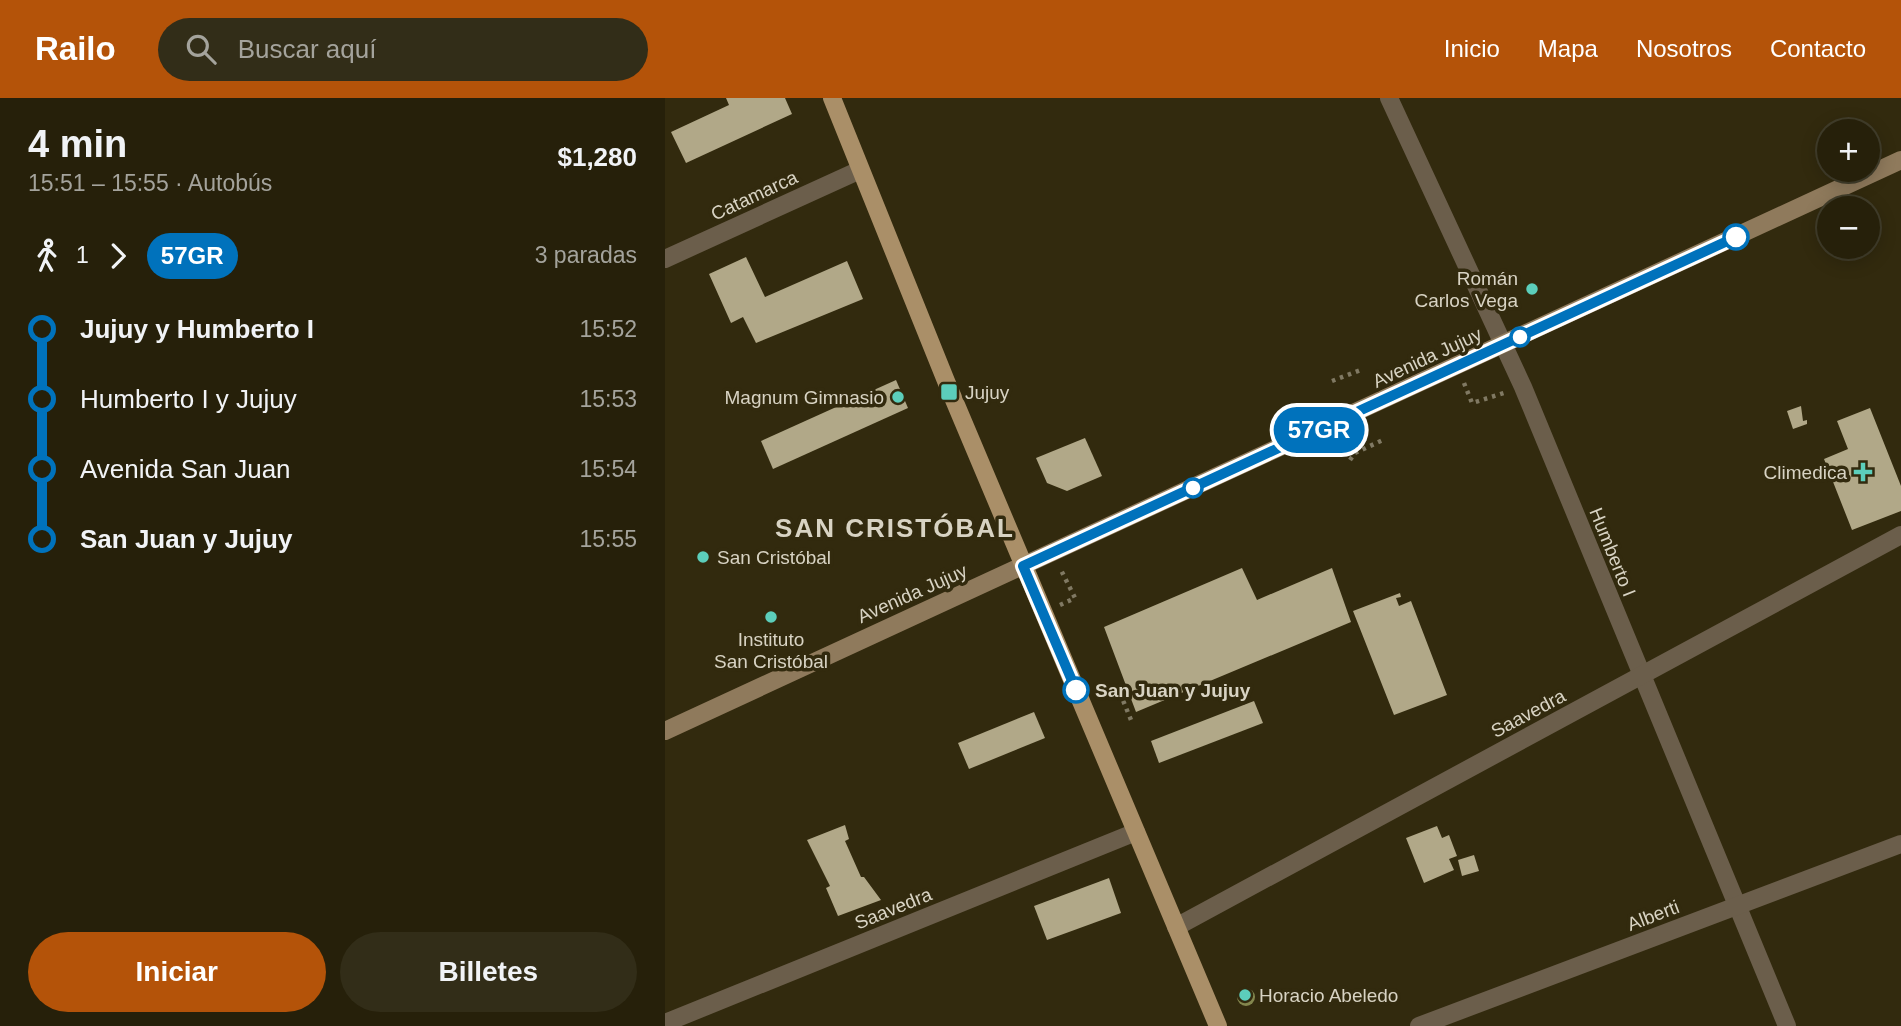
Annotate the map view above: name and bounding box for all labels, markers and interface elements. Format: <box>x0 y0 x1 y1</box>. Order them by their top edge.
search box <box>158 18 648 81</box>
text: Railo <box>35 30 116 67</box>
icon: search <box>182 30 220 68</box>
text: Buscar aquí <box>238 34 376 64</box>
text: Inicio <box>1444 35 1500 62</box>
text: Mapa <box>1538 35 1598 62</box>
text: Nosotros <box>1636 35 1732 62</box>
text: Contacto <box>1770 35 1866 62</box>
map controls <box>1817 119 1880 259</box>
button: + <box>1817 119 1880 182</box>
text: 4 min <box>28 123 127 165</box>
text: $1,280 <box>557 142 637 172</box>
street label: Catamarca <box>708 166 801 225</box>
text: 15:51 – 15:55 · Autobús <box>28 170 272 196</box>
button: − <box>1817 196 1880 259</box>
unlabelled marker <box>1723 224 1749 250</box>
icon: walk <box>28 237 66 275</box>
icon: forward <box>99 237 137 275</box>
text: 1 <box>76 242 89 268</box>
text: 57GR <box>161 242 224 269</box>
text: 3 paradas <box>535 242 637 268</box>
place label: Román Carlos Vega <box>1414 268 1518 311</box>
marker: Román Carlos Vega <box>1524 281 1540 297</box>
text: Jujuy y Humberto I <box>80 314 314 344</box>
text: 15:52 <box>579 316 637 342</box>
street label: Avenida Jujuy <box>1369 323 1486 392</box>
unlabelled marker <box>1510 327 1530 347</box>
marker: Jujuy <box>939 382 959 402</box>
place label: Jujuy <box>965 382 1010 403</box>
text: Humberto I y Jujuy <box>80 384 297 414</box>
text: 15:53 <box>579 386 637 412</box>
place label: Magnum Gimnasio <box>725 387 884 408</box>
marker: Magnum Gimnasio <box>890 389 906 405</box>
line badge: 57GR <box>1270 407 1368 453</box>
text: 57GR <box>1288 416 1350 443</box>
text: Avenida San Juan <box>80 454 291 484</box>
text: 15:54 <box>579 456 637 482</box>
place label: Climedica <box>1764 462 1847 483</box>
marker: Climedica <box>1853 462 1873 482</box>
unlabelled marker <box>1183 478 1203 498</box>
street label: Humberto I <box>1585 505 1640 600</box>
district label: SAN CRISTÓBAL <box>775 513 1015 543</box>
text: San Juan y Jujuy <box>80 524 292 554</box>
text: 15:55 <box>579 526 637 552</box>
place label: San Cristóbal <box>717 547 831 568</box>
marker: San Cristóbal <box>695 549 711 565</box>
street label: Avenida Jujuy <box>854 560 971 627</box>
marker: Instituto San Cristóbal <box>763 609 779 625</box>
place label: Instituto San Cristóbal <box>714 629 828 672</box>
marker: San Juan y Jujuy <box>1063 677 1089 703</box>
place label: San Juan y Jujuy <box>1095 680 1251 701</box>
street label: Saavedra <box>1487 685 1569 742</box>
street label: Saavedra <box>852 883 935 933</box>
street label: Alberti <box>1624 896 1682 935</box>
button: Iniciar <box>28 932 326 1012</box>
button: Billetes <box>340 932 637 1012</box>
place label: Horacio Abeledo <box>1259 985 1398 1006</box>
marker: Horacio Abeledo <box>1237 987 1253 1003</box>

